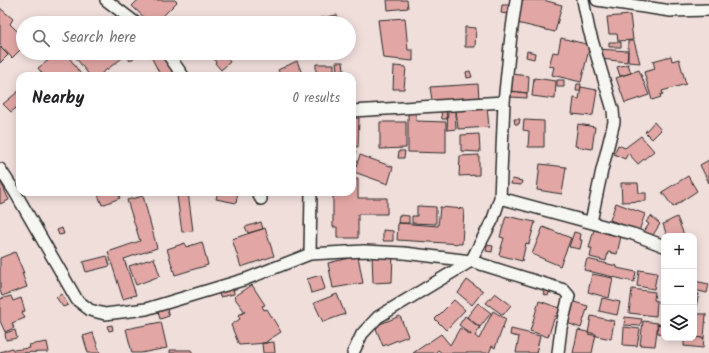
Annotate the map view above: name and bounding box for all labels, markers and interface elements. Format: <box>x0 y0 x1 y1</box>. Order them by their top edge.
search box <box>16 16 356 60</box>
text: Search here <box>62 26 136 50</box>
icon: search <box>30 27 52 49</box>
text: Nearby <box>32 85 84 112</box>
text: 0 results <box>293 88 340 109</box>
map controls <box>661 233 697 341</box>
button: + <box>661 233 697 269</box>
button: − <box>661 269 697 305</box>
button: layers <box>661 305 697 341</box>

